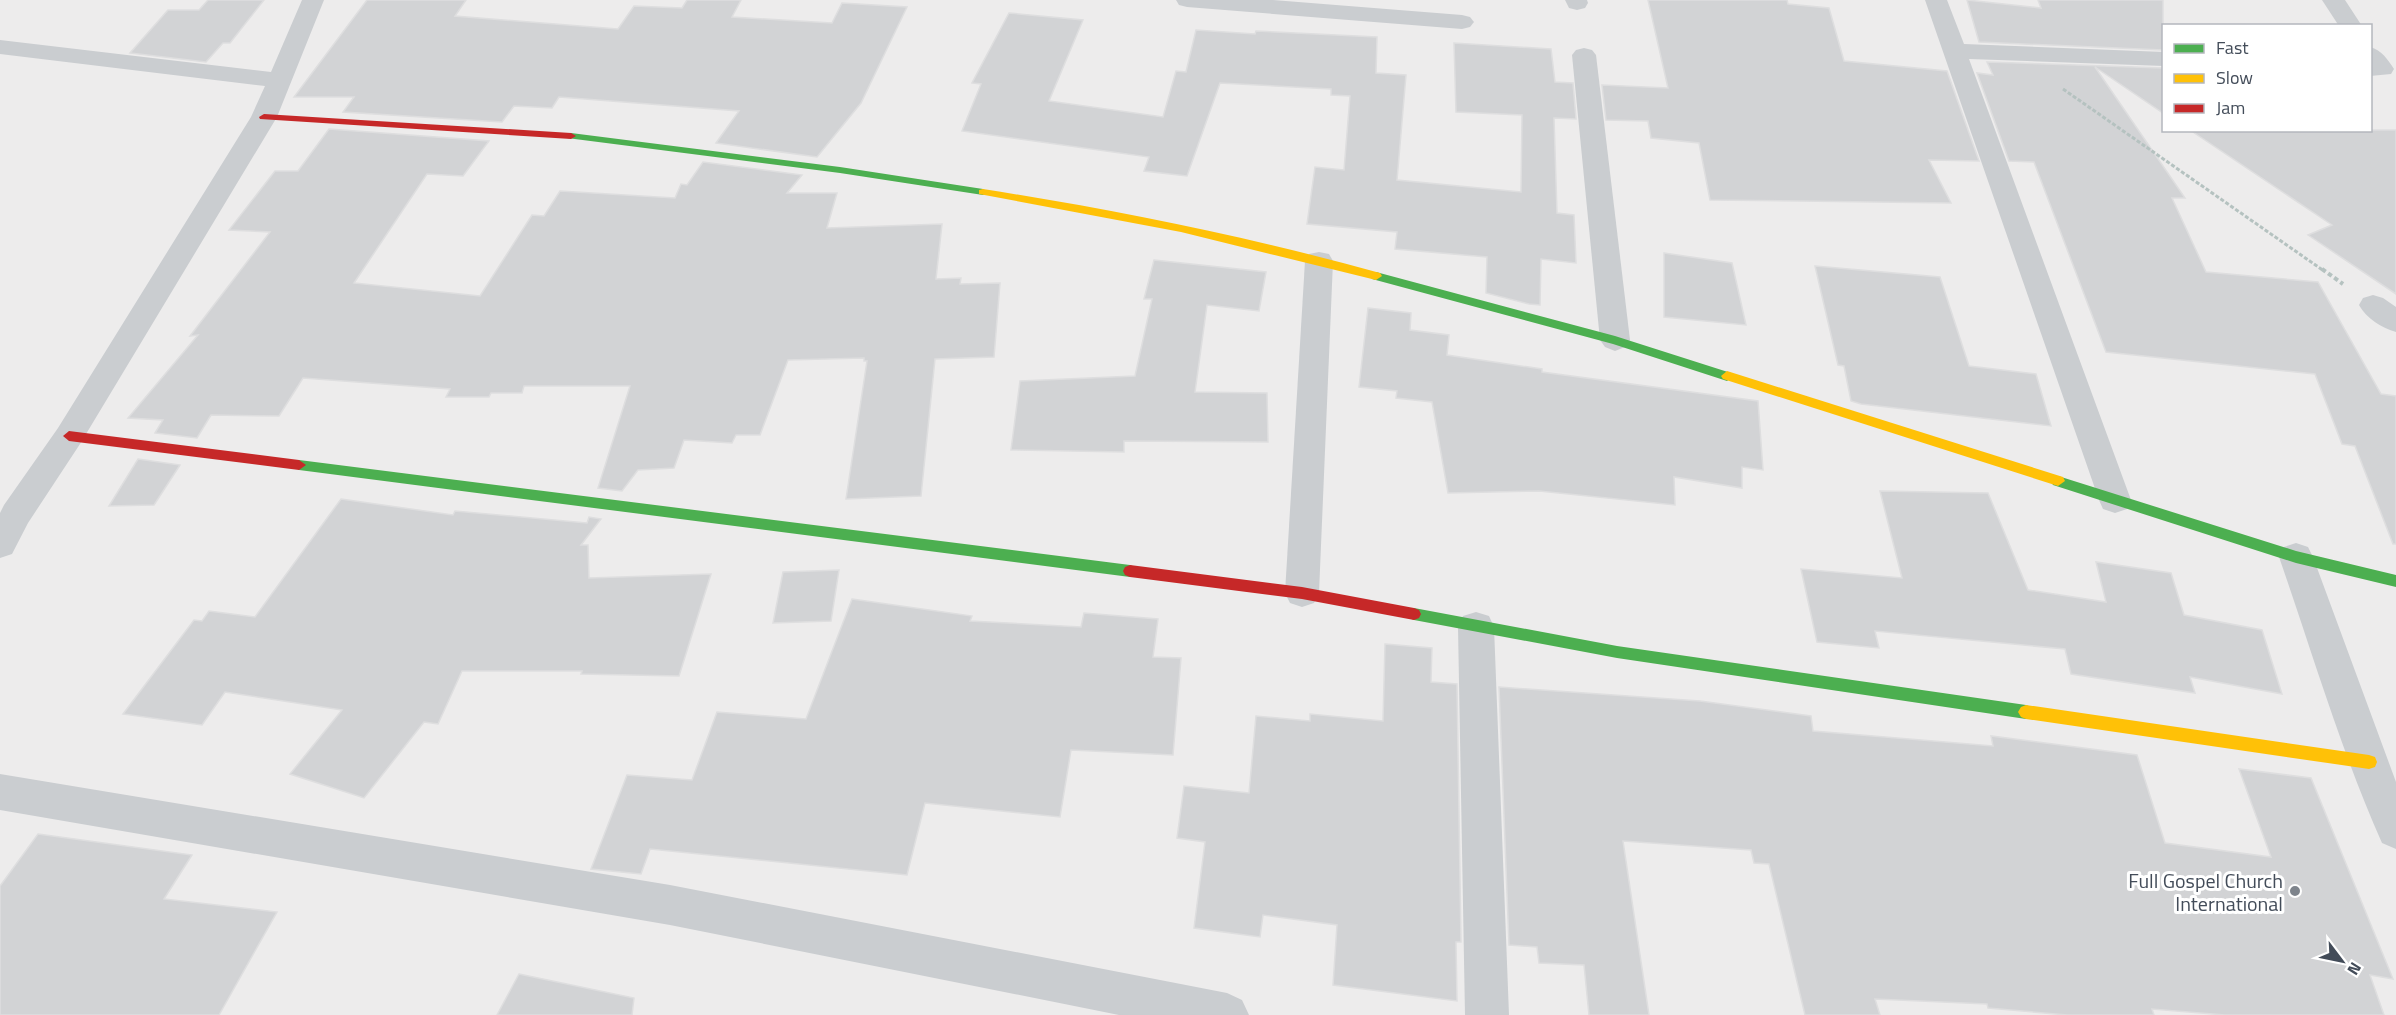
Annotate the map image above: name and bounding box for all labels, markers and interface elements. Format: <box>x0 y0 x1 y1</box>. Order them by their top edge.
legend <box>2162 24 2372 132</box>
text: Fast <box>2216 34 2249 61</box>
text: Slow <box>2216 64 2253 91</box>
text: Jam <box>2216 94 2245 121</box>
place label: Full Gospel Church International <box>2128 865 2283 919</box>
marker: Full Gospel Church International <box>2288 884 2302 898</box>
north arrow <box>2312 931 2372 991</box>
text: N <box>2342 958 2368 980</box>

